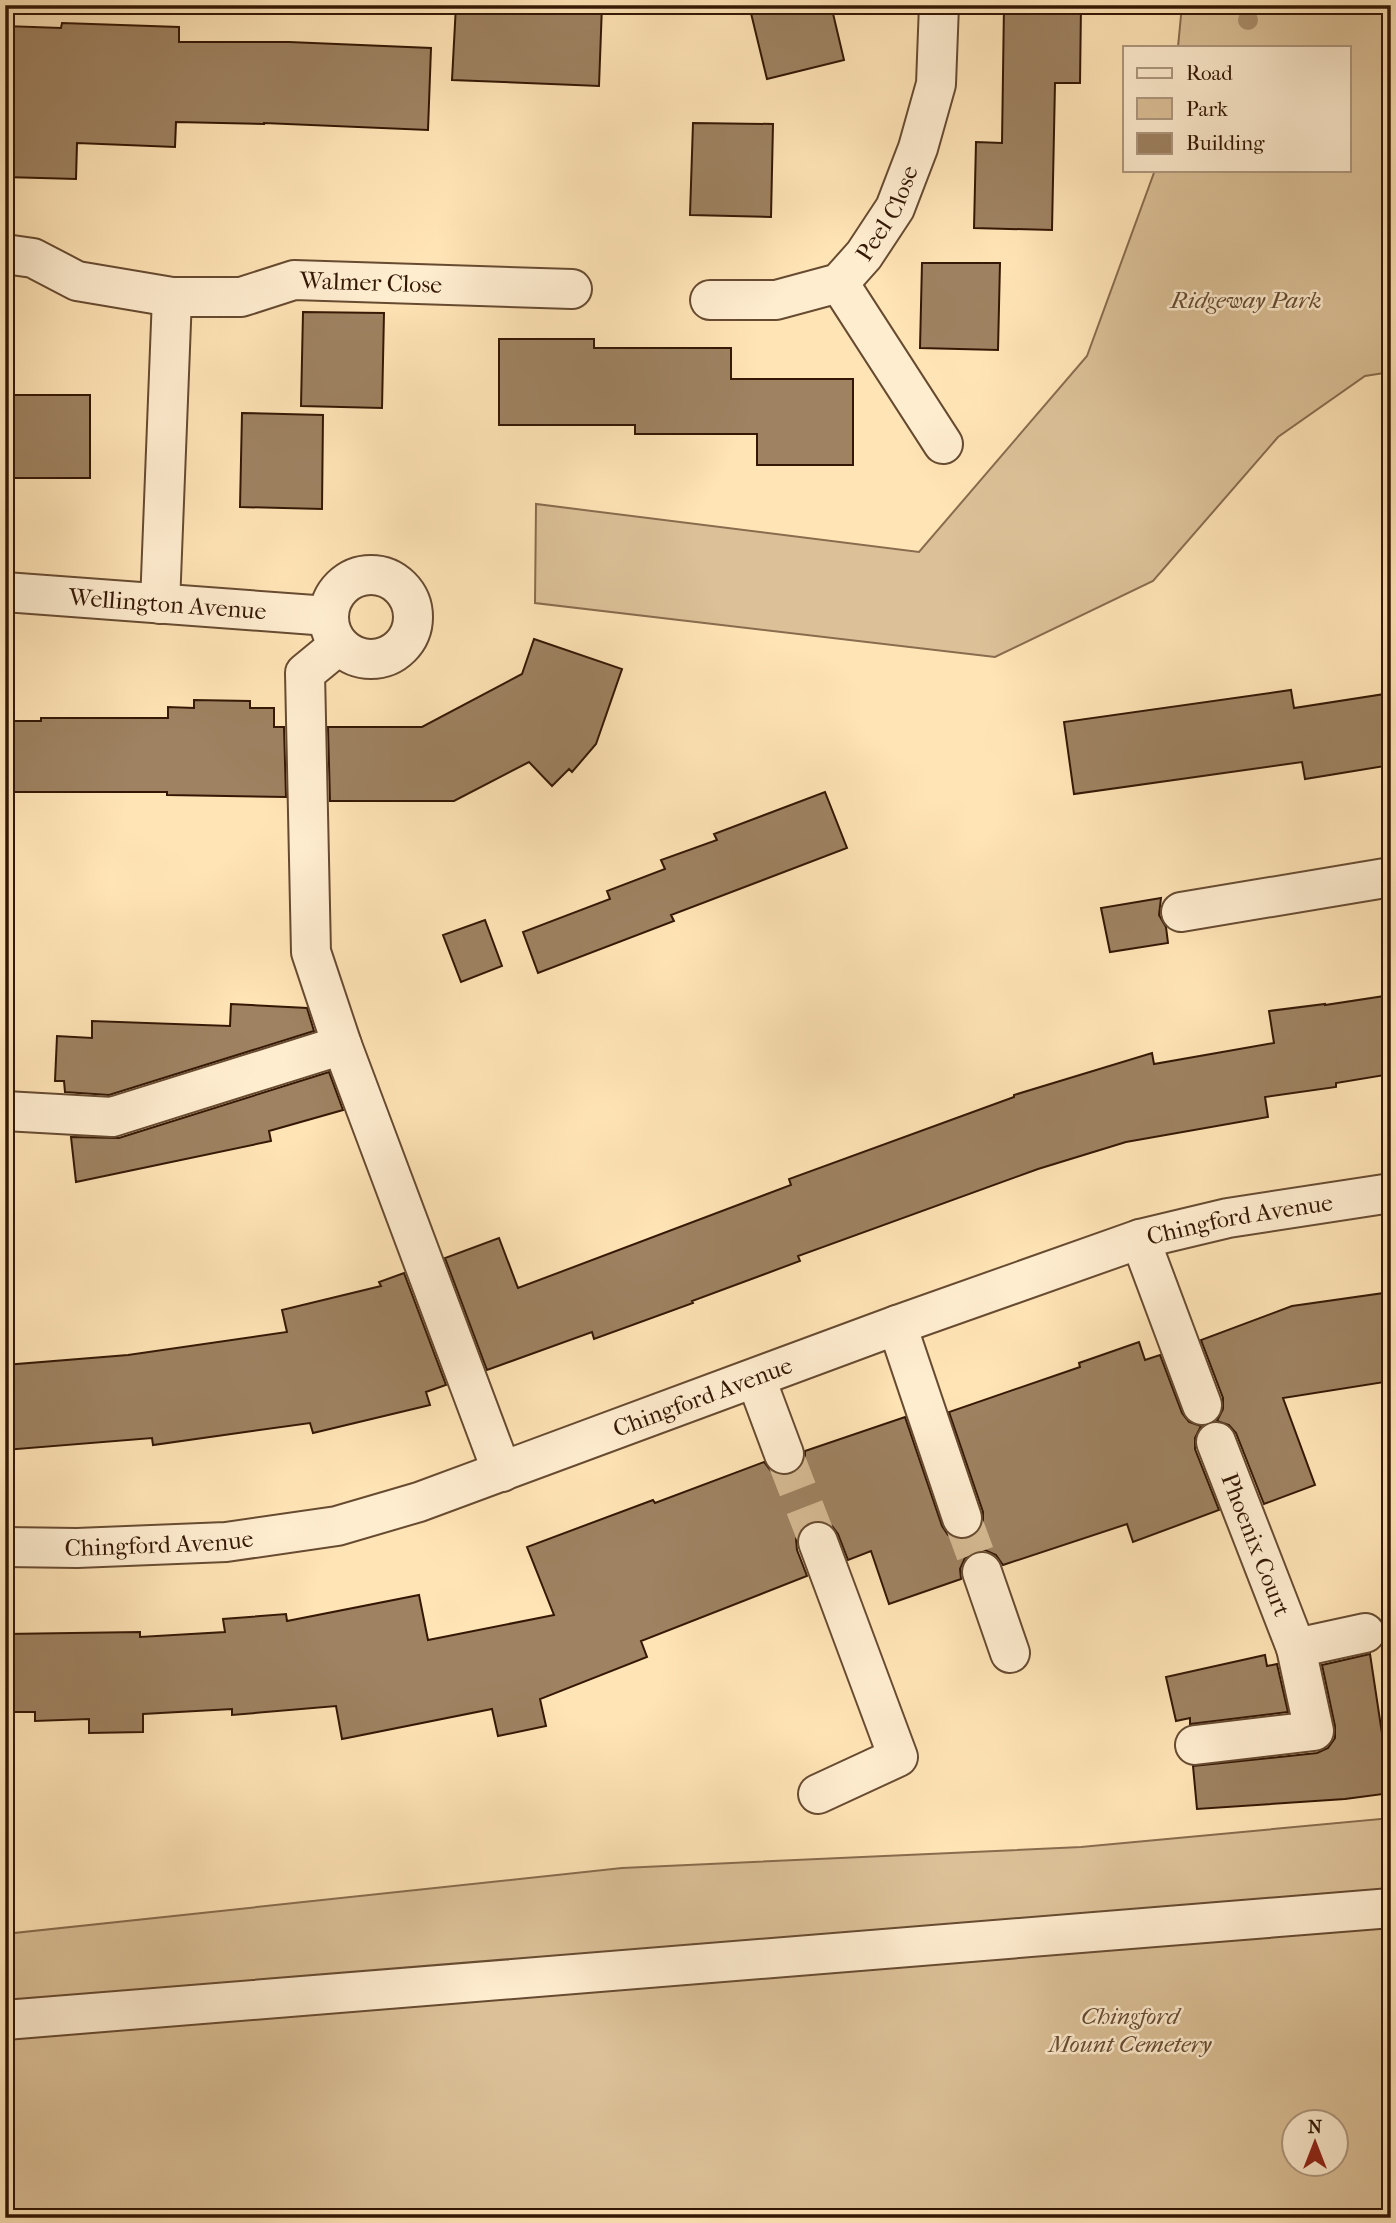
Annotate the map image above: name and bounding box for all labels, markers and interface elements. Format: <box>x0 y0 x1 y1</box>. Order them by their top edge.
legend <box>1123 46 1350 172</box>
text: Road <box>1186 61 1233 85</box>
text: Park <box>1186 97 1228 121</box>
text: Building <box>1186 131 1265 155</box>
street label: Peel Close <box>850 161 924 266</box>
street label: Walmer Close <box>298 266 443 299</box>
park label: Ridgeway Park <box>1169 286 1321 314</box>
street label: Wellington Avenue <box>67 583 268 625</box>
street label: Chingford Avenue <box>1144 1188 1335 1251</box>
street label: Chingford Avenue <box>609 1351 796 1443</box>
street label: Phoenix Court <box>1215 1469 1296 1621</box>
street label: Chingford Avenue <box>64 1524 255 1562</box>
park label: Chingford Mount Cemetery <box>1047 2002 1212 2058</box>
north arrow <box>1280 2108 1350 2178</box>
text: N <box>1308 2116 1323 2138</box>

